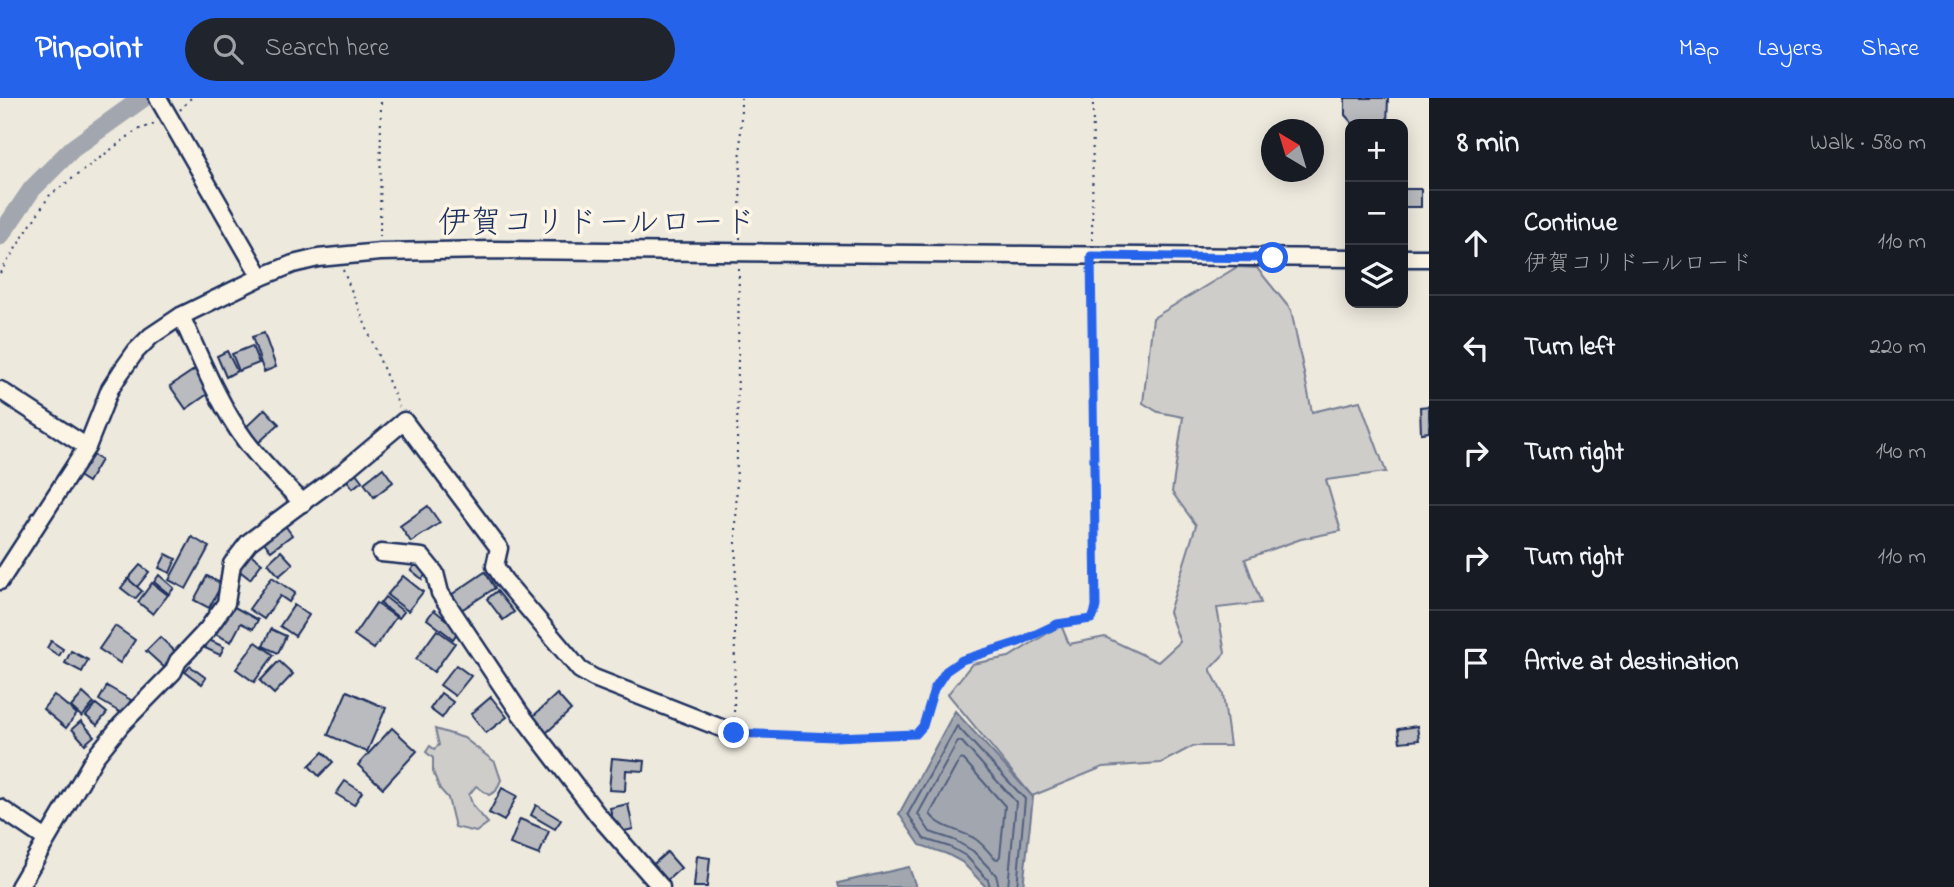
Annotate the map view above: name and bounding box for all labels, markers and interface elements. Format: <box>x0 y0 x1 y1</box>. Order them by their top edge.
search box <box>185 18 675 81</box>
text: Pinpoint <box>35 25 143 73</box>
icon: search <box>209 30 247 68</box>
text: Search here <box>265 30 389 68</box>
text: Map <box>1679 32 1719 67</box>
text: Layers <box>1757 32 1823 67</box>
text: Share <box>1861 32 1919 67</box>
north arrow <box>1261 119 1324 182</box>
map controls <box>1345 119 1408 308</box>
button: + <box>1345 119 1408 182</box>
text: 8 min <box>1457 122 1519 166</box>
text: Walk · 580 m <box>1810 127 1926 160</box>
button: − <box>1345 182 1408 245</box>
street label: 伊賀コリドールロード <box>438 201 756 248</box>
text: Continue <box>1524 205 1617 243</box>
icon: ahead <box>1457 224 1495 262</box>
text: 110 m <box>1878 226 1926 259</box>
route start <box>1257 242 1288 273</box>
button: layers <box>1345 245 1408 308</box>
text: 伊賀コリドールロード <box>1524 248 1753 281</box>
icon: left <box>1457 329 1495 367</box>
text: Turn left <box>1524 329 1615 367</box>
text: 220 m <box>1870 331 1926 364</box>
icon: right <box>1457 434 1495 472</box>
text: Turn right <box>1524 434 1624 472</box>
text: 140 m <box>1876 436 1926 469</box>
icon: right <box>1457 539 1495 577</box>
text: Turn right <box>1524 539 1624 577</box>
text: 110 m <box>1878 541 1926 574</box>
icon: arrive <box>1457 644 1495 682</box>
text: Arrive at destination <box>1524 644 1739 682</box>
route end <box>718 717 749 748</box>

